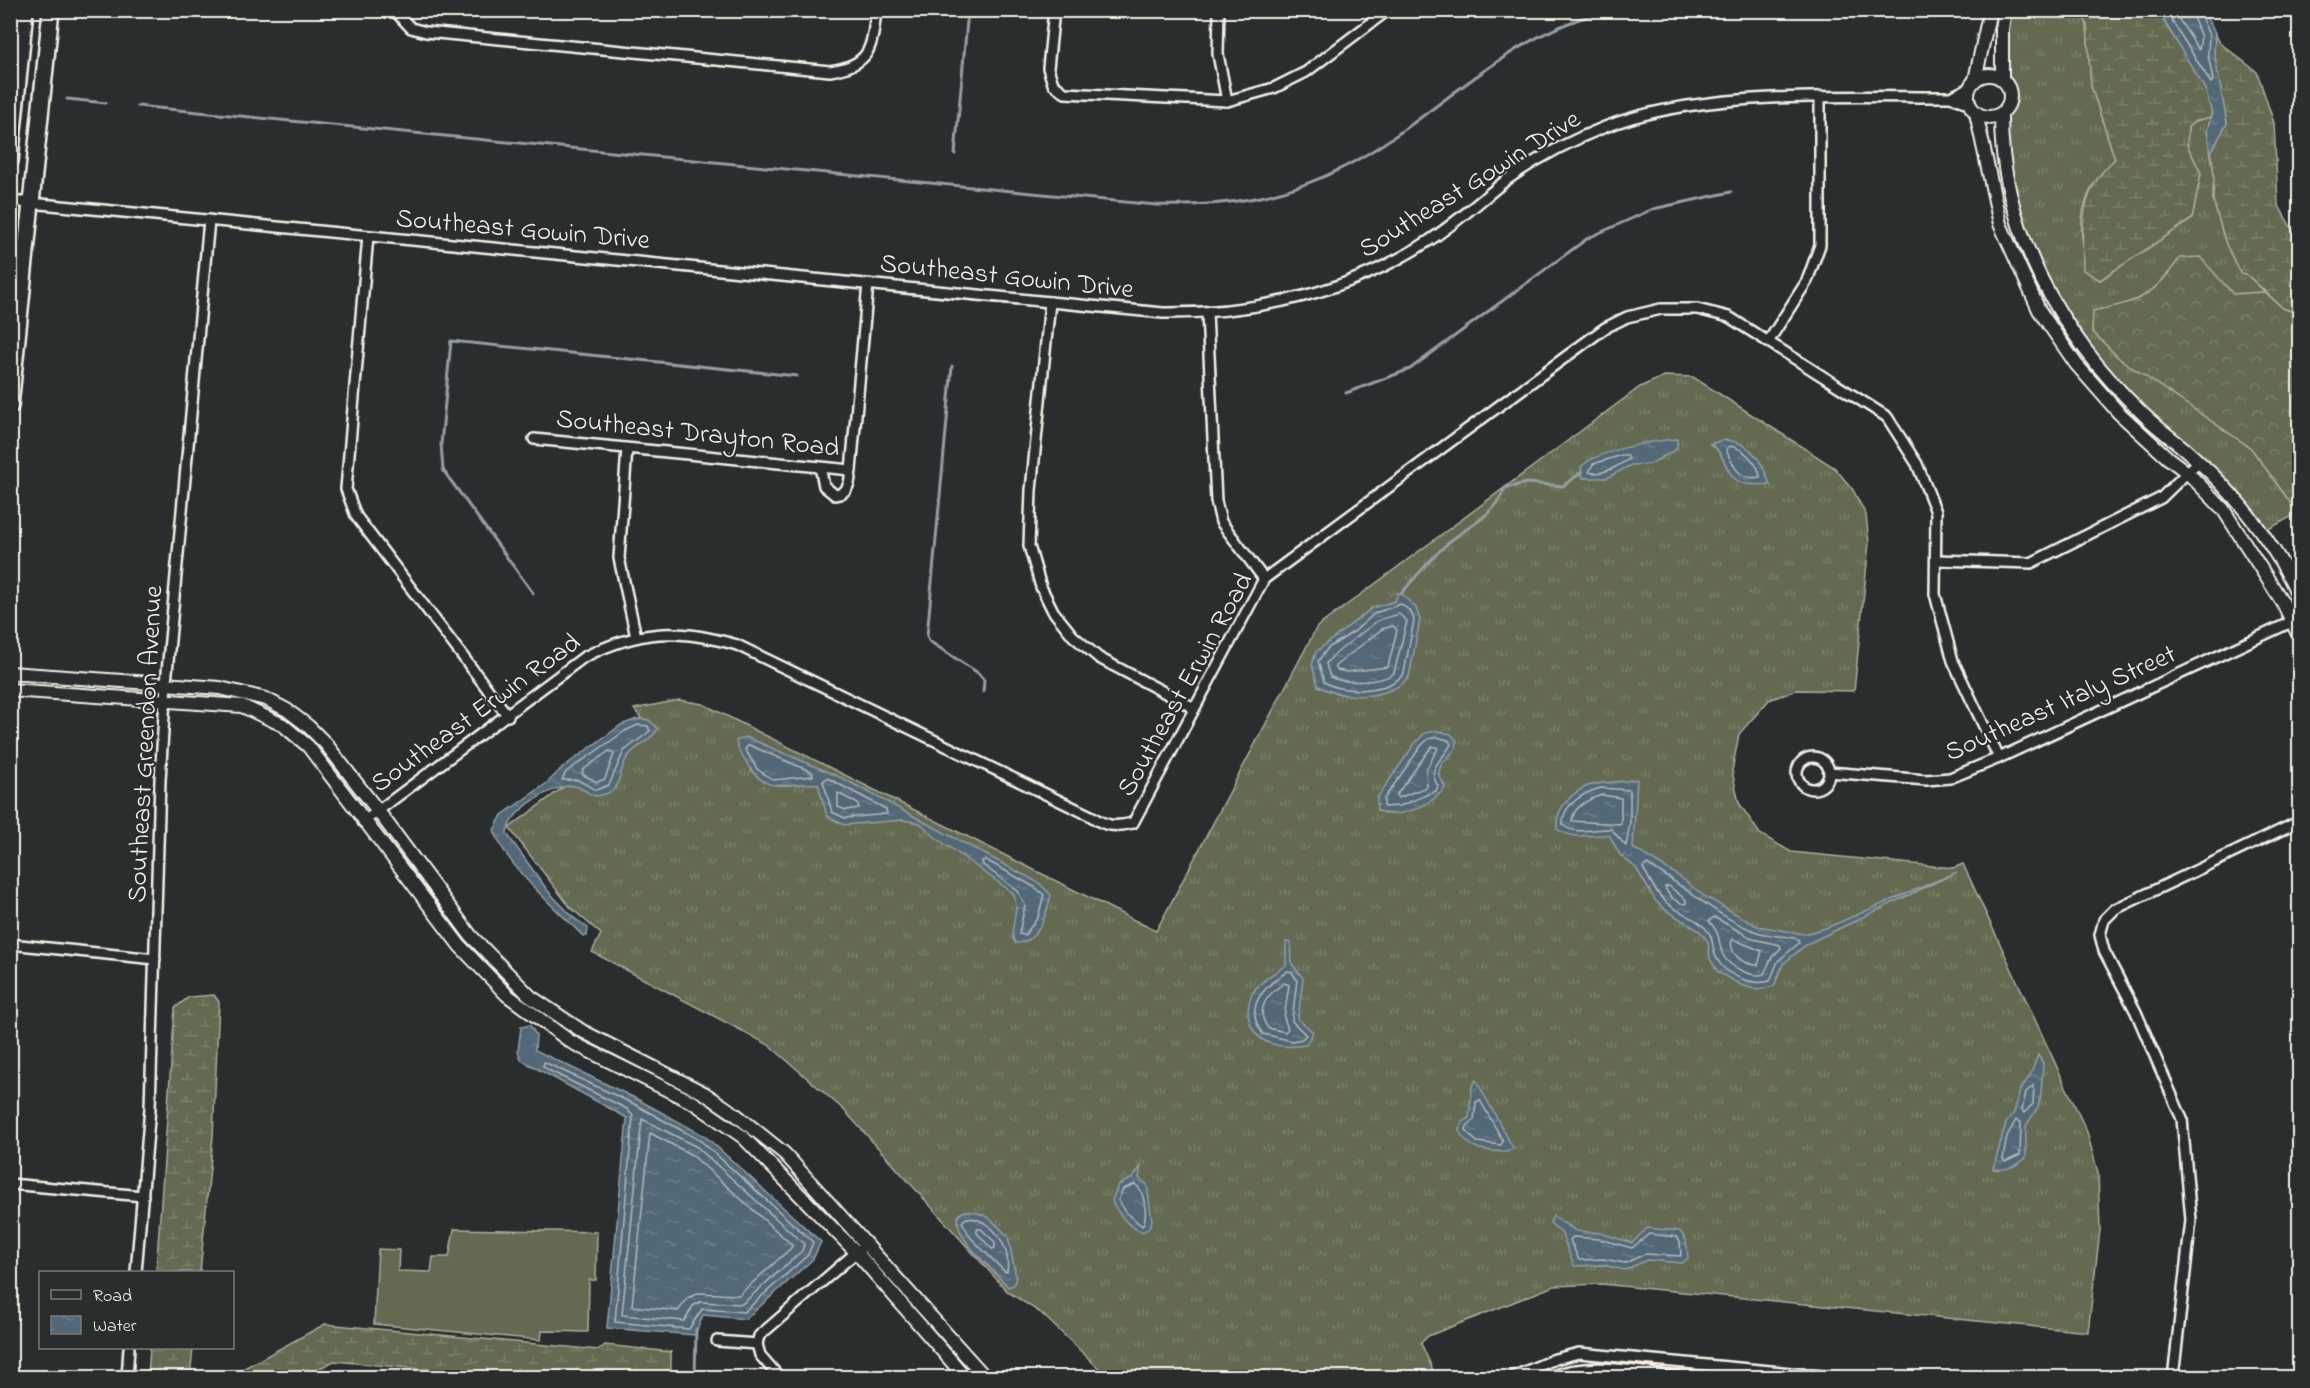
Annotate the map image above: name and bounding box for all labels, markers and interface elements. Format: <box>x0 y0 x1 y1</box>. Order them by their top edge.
street label: Southeast Gowin Drive <box>1352 101 1589 269</box>
street label: Southeast Gowin Drive <box>394 200 652 261</box>
street label: Southeast Gowin Drive <box>878 245 1136 310</box>
street label: Southeast Drayton Road <box>554 400 841 469</box>
street label: Southeast Erwin Road <box>1108 566 1264 804</box>
street label: Southeast Greendon Avenue <box>119 584 174 904</box>
street label: Southeast Erwin Road <box>363 624 589 804</box>
street label: Southeast Italy Street <box>1939 636 2183 773</box>
legend <box>39 1271 234 1349</box>
text: Road <box>93 1284 132 1310</box>
text: Water <box>93 1314 137 1340</box>

